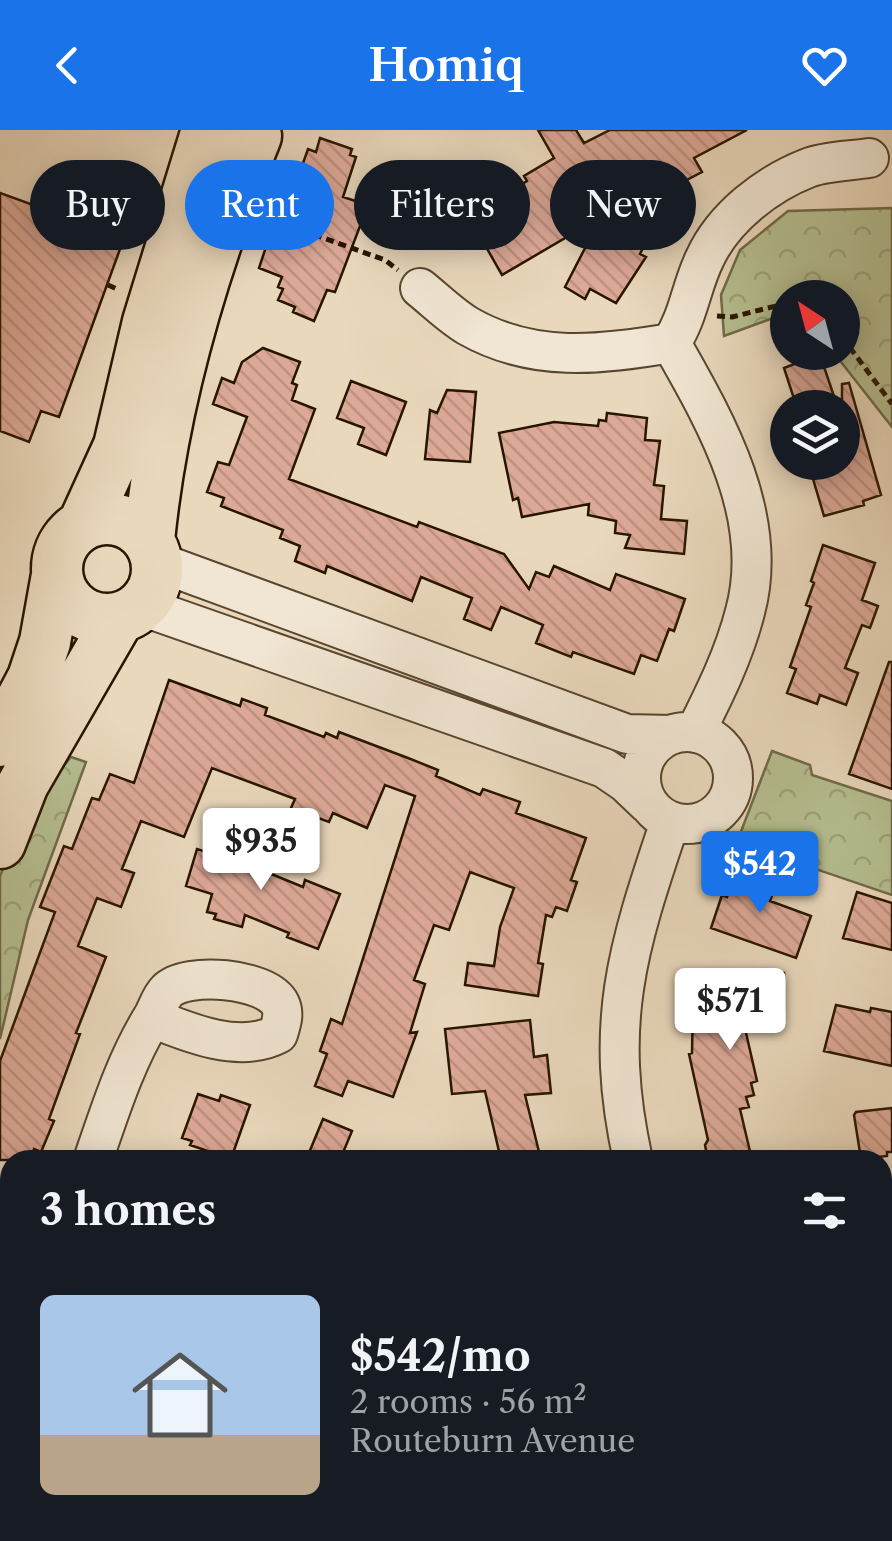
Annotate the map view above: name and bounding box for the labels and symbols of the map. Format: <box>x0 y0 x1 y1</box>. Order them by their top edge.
north arrow <box>770 280 860 370</box>
pin: $935 <box>202 808 320 893</box>
pin: $542 <box>701 831 819 916</box>
pin: $571 <box>671 968 789 1053</box>

